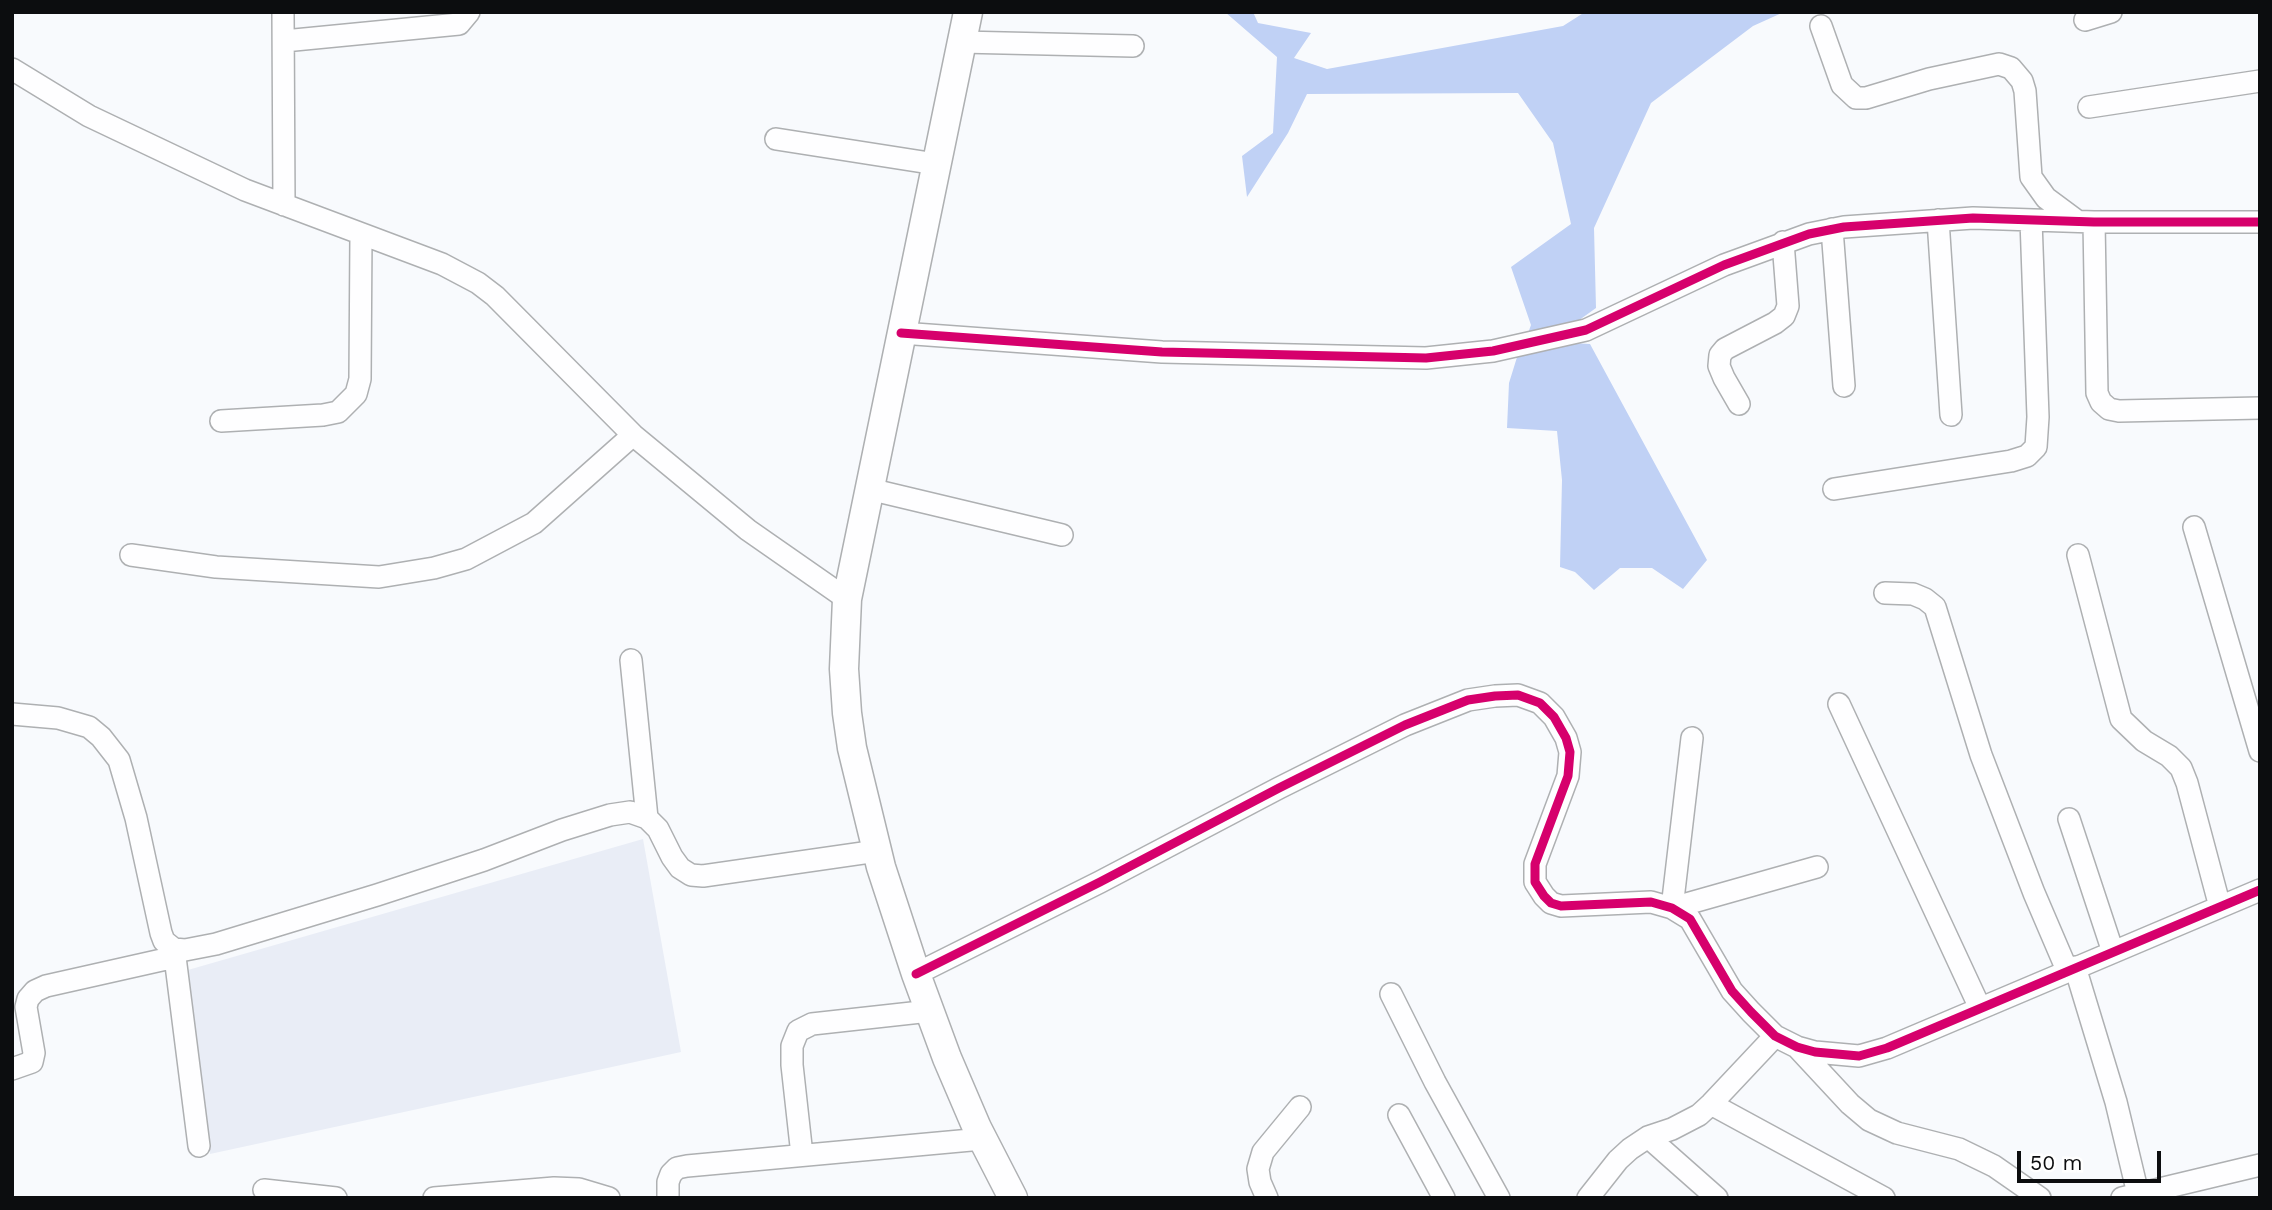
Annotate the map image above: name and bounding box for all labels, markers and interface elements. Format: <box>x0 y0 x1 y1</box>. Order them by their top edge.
scale bar <box>2020 1136 2164 1180</box>
text: 50 m <box>2030 1150 2082 1175</box>

